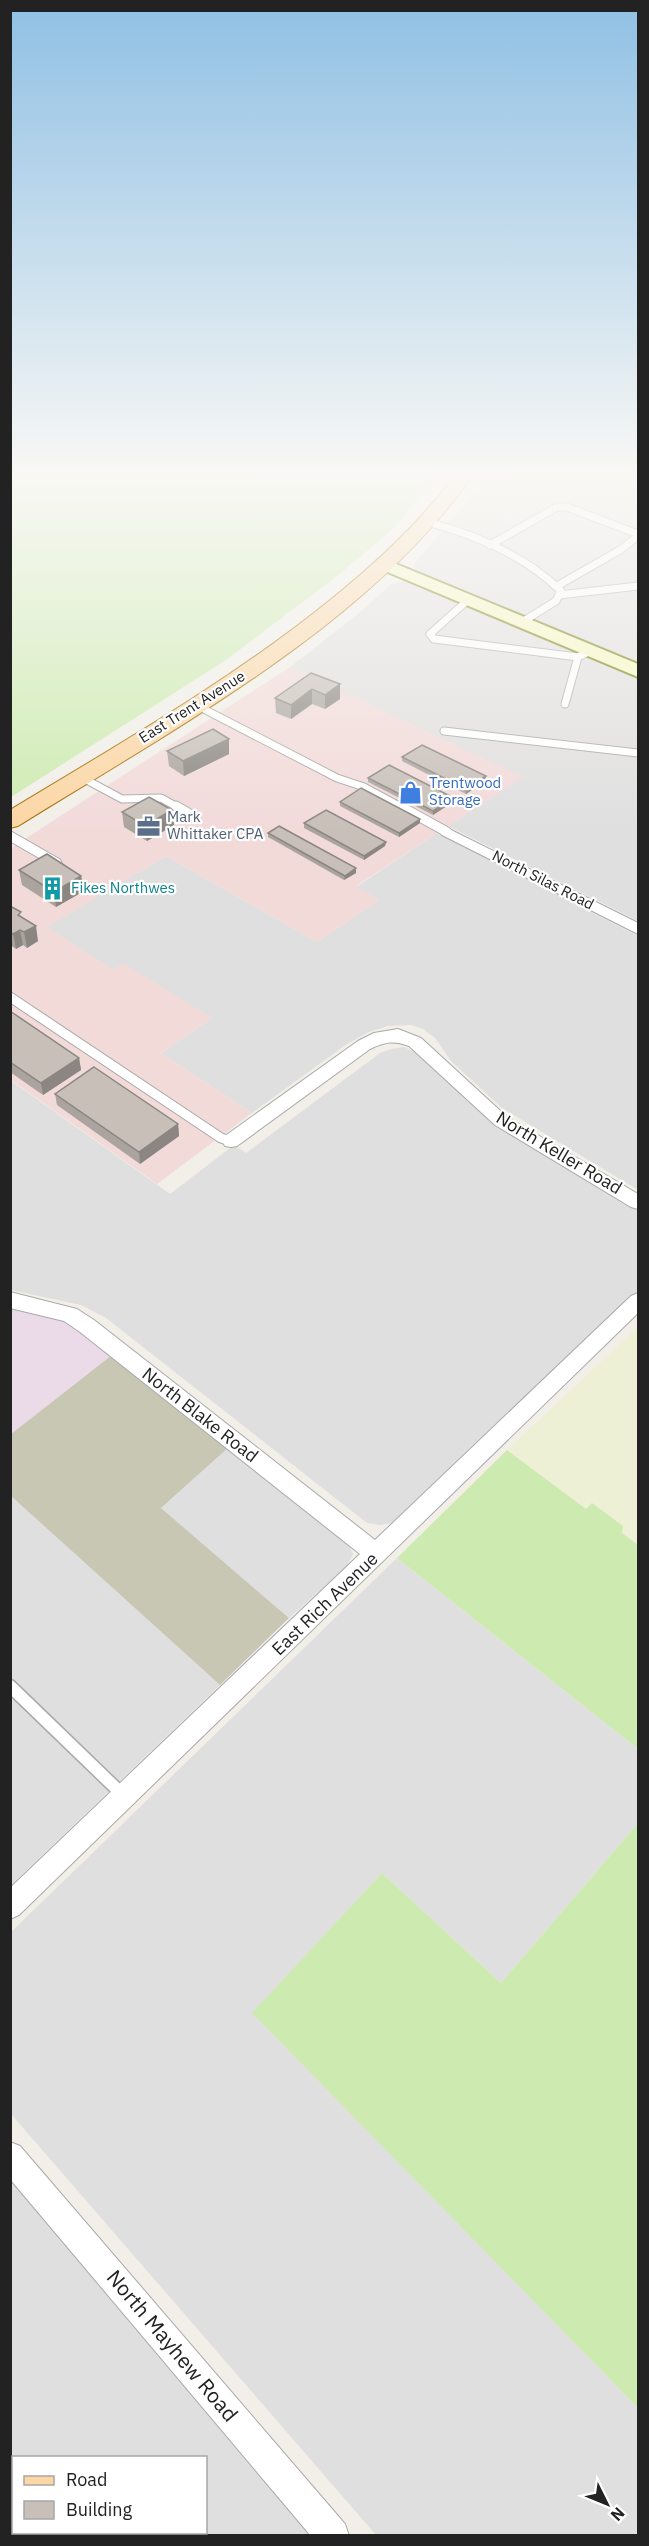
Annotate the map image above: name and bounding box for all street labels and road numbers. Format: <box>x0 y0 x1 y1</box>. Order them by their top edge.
street label: East Trent Avenue <box>135 666 248 747</box>
street label: North Silas Road <box>489 846 597 913</box>
street label: North Keller Road <box>492 1106 626 1199</box>
street label: North Blake Road <box>138 1362 263 1467</box>
street label: East Rich Avenue <box>267 1547 383 1660</box>
street label: North Mayhew Road <box>101 2264 245 2427</box>

